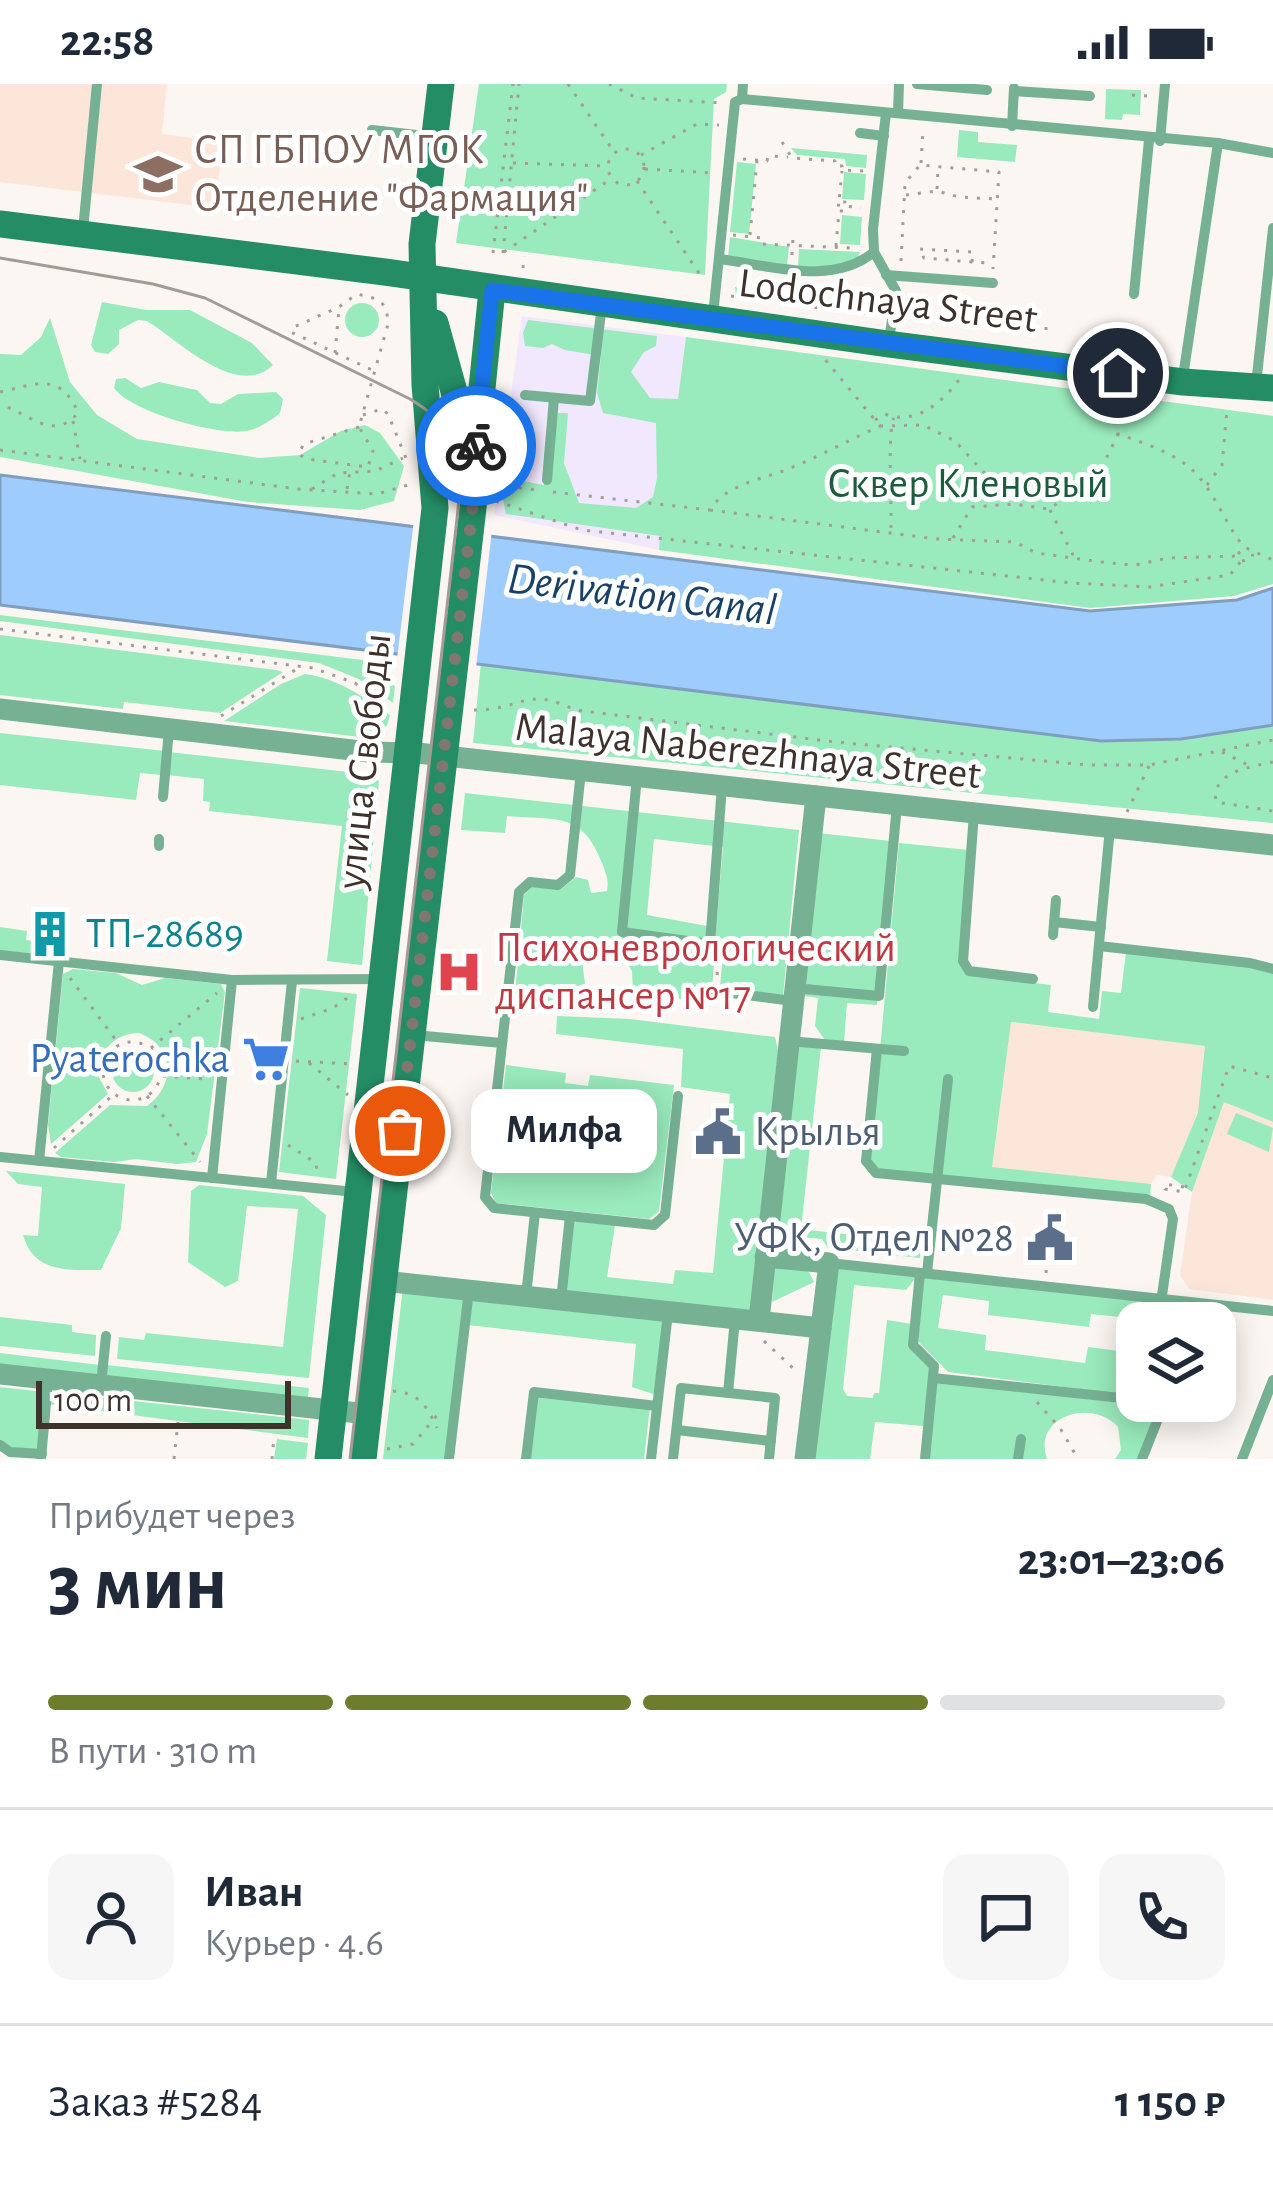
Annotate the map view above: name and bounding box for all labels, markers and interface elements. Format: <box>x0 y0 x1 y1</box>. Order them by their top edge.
text: 22:58 <box>60 19 154 64</box>
place label: СП ГБПОУ МГОК Отделение "Фармация" <box>194 129 588 219</box>
school or university icon: СП ГБПОУ МГОК Отделение "Фармация" <box>133 149 183 199</box>
street label: Lodochnaya Street <box>736 262 1040 340</box>
pin <box>1067 322 1169 424</box>
icon: home <box>1085 340 1151 406</box>
courier <box>416 386 536 506</box>
icon: bike <box>443 413 509 479</box>
park label: Сквер Кленовый <box>827 463 1109 505</box>
water label: Derivation Canal <box>505 556 779 634</box>
street label: улица Свободы <box>330 631 398 892</box>
street label: Malaya Naberezhnaya Street <box>513 706 983 796</box>
building icon: ТП-28689 <box>25 909 75 959</box>
place label: ТП-28689 <box>86 913 244 955</box>
place label: Психоневрологический диспансер №17 <box>495 927 896 1017</box>
hospital icon: Психоневрологический диспансер №17 <box>434 947 484 997</box>
supermarket icon: Pyaterochka <box>241 1034 291 1084</box>
place label: Pyaterochka <box>29 1038 230 1080</box>
pin <box>349 1080 451 1182</box>
callout: Милфа <box>472 1089 658 1173</box>
icon: bag <box>367 1098 433 1164</box>
public building icon: Крылья <box>693 1107 743 1157</box>
text: Милфа <box>505 1111 623 1150</box>
place label: Крылья <box>754 1111 881 1153</box>
public building icon: УФК, Отдел №28 <box>1025 1213 1075 1263</box>
place label: УФК, Отдел №28 <box>734 1217 1014 1259</box>
map controls <box>1116 1302 1236 1422</box>
button: layers <box>1116 1302 1236 1422</box>
scale bar <box>36 1375 291 1428</box>
text: 100 m <box>54 1385 132 1418</box>
text: Прибудет через <box>48 1497 295 1536</box>
text: 23:01–23:06 <box>1018 1538 1225 1583</box>
text: 3 мин <box>48 1546 227 1624</box>
text: В пути · 310 m <box>48 1732 257 1771</box>
button: person <box>48 1854 174 1980</box>
button: chat <box>943 1854 1069 1980</box>
button: phone <box>1099 1854 1225 1980</box>
text: Иван <box>204 1870 304 1915</box>
text: Курьер · 4.6 <box>204 1924 384 1963</box>
text: Заказ #5284 <box>48 2080 262 2125</box>
text: 1 150 ₽ <box>1115 2080 1225 2125</box>

